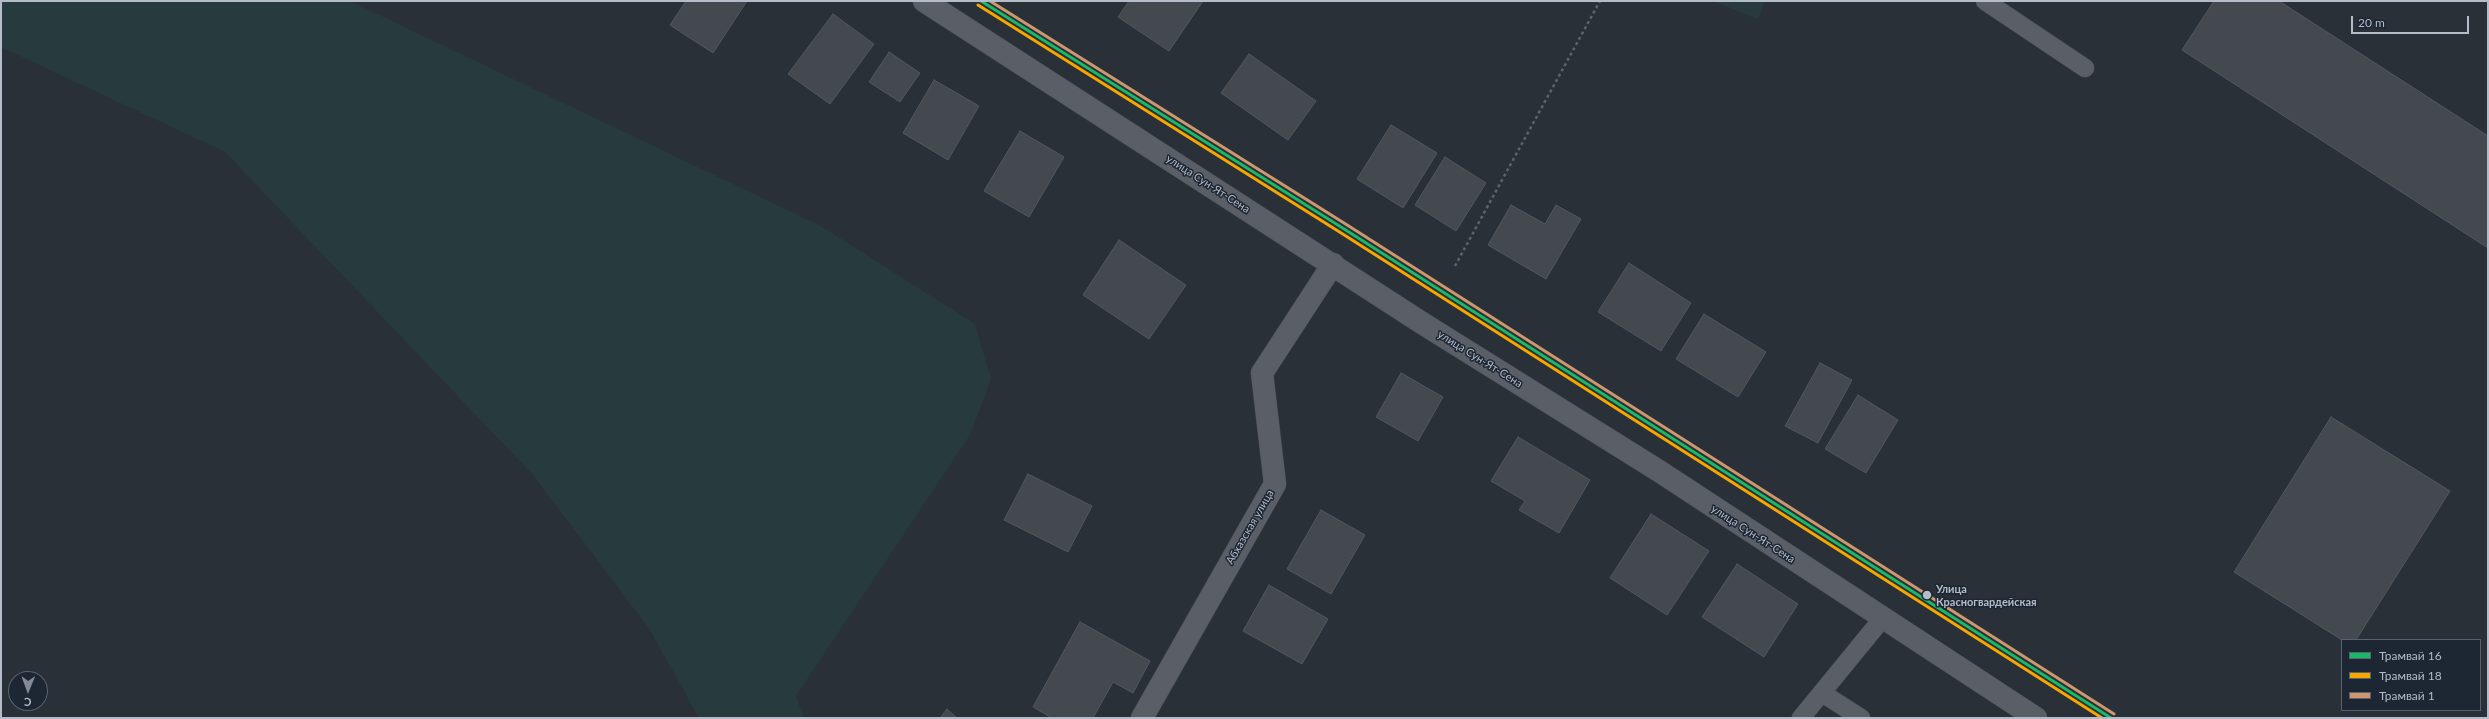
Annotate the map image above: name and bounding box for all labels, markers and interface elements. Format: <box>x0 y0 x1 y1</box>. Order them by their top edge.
scale bar <box>2353 8 2471 34</box>
text: 20 m <box>2358 15 2385 30</box>
street label: улица Сун-Ят-Сена <box>1164 152 1252 216</box>
street label: улица Сун-Ят-Сена <box>1435 328 1525 390</box>
street label: Абхазская улица <box>1223 487 1277 567</box>
street label: улица Сун-Ят-Сена <box>1709 502 1797 566</box>
place label: Улица Красногвардейская <box>1936 582 2037 608</box>
marker: Улица Красногвардейская <box>1921 589 1933 601</box>
legend <box>2341 639 2481 711</box>
text: Трамвай 16 <box>2379 648 2442 663</box>
text: Трамвай 18 <box>2379 668 2442 683</box>
north arrow <box>8 671 48 711</box>
text: Трамвай 1 <box>2379 688 2435 703</box>
text: С <box>24 696 32 709</box>

